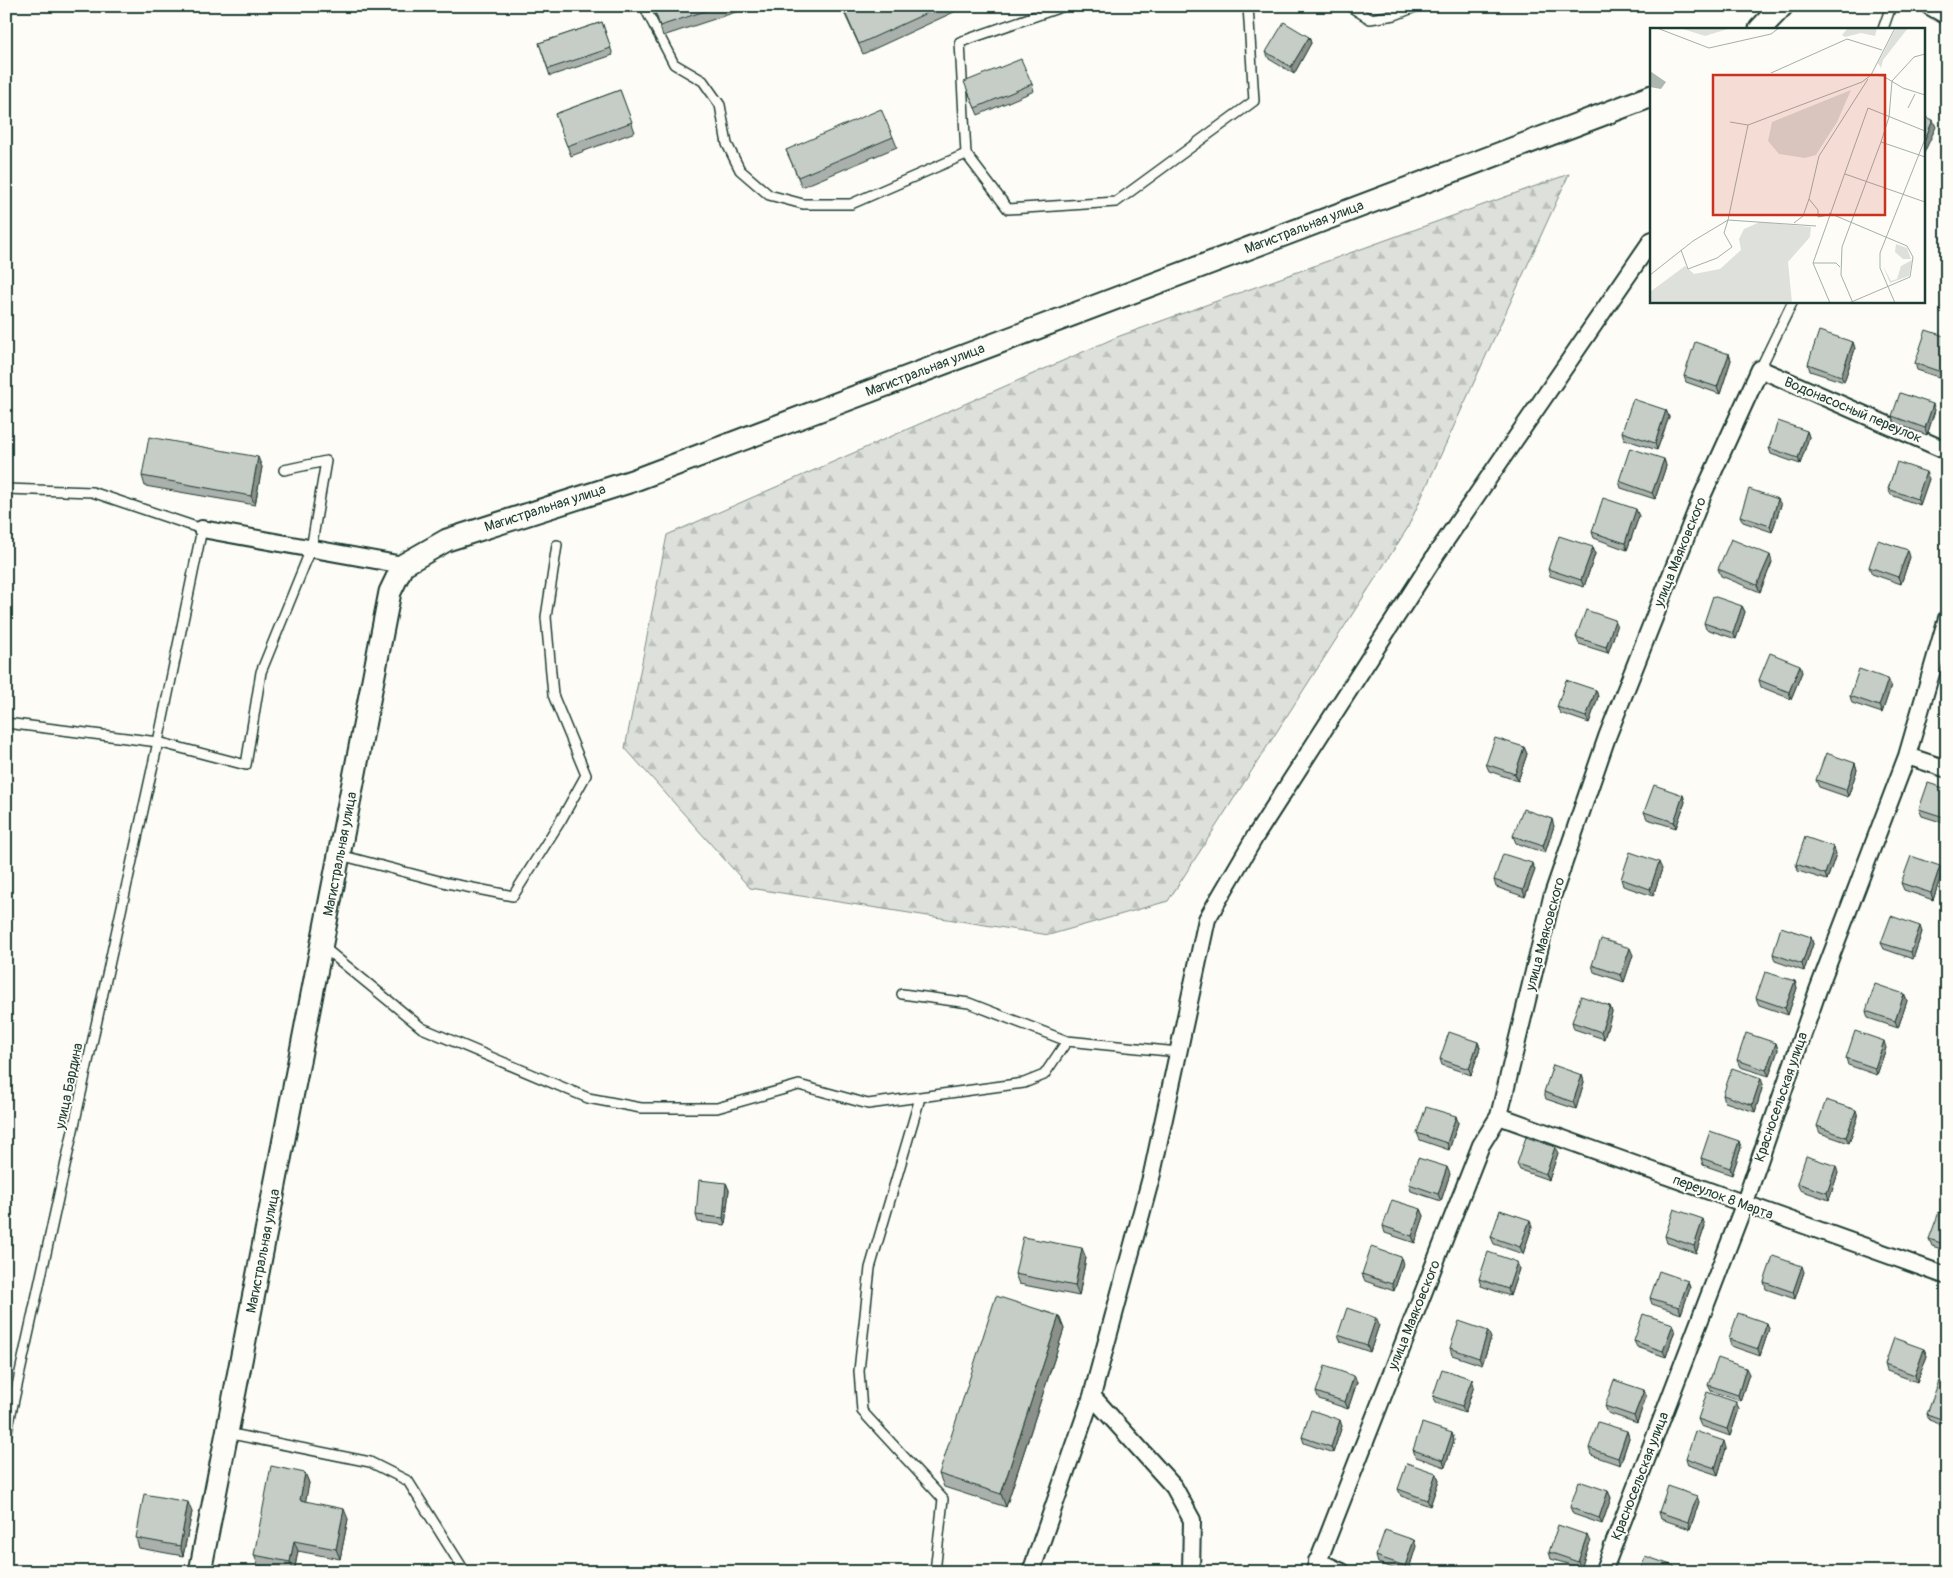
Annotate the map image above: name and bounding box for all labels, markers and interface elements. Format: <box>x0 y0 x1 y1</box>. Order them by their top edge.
inset map <box>1650 28 1926 302</box>
street label: Магистральная улица <box>1242 196 1366 258</box>
street label: Магистральная улица <box>863 339 987 401</box>
street label: Водонасосный переулок <box>1782 373 1924 447</box>
street label: Магистральная улица <box>482 480 608 536</box>
street label: улица Маяковского <box>1650 494 1710 610</box>
street label: Магистральная улица <box>320 790 360 918</box>
street label: улица Маяковского <box>1521 875 1568 994</box>
street label: Красносельская улица <box>1751 1030 1811 1164</box>
street label: улица Бардина <box>51 1041 86 1132</box>
street label: переулок 8 Марта <box>1671 1171 1775 1223</box>
street label: Магистральная улица <box>243 1187 283 1315</box>
street label: улица Маяковского <box>1384 1257 1444 1373</box>
street label: Красносельская улица <box>1608 1409 1672 1543</box>

